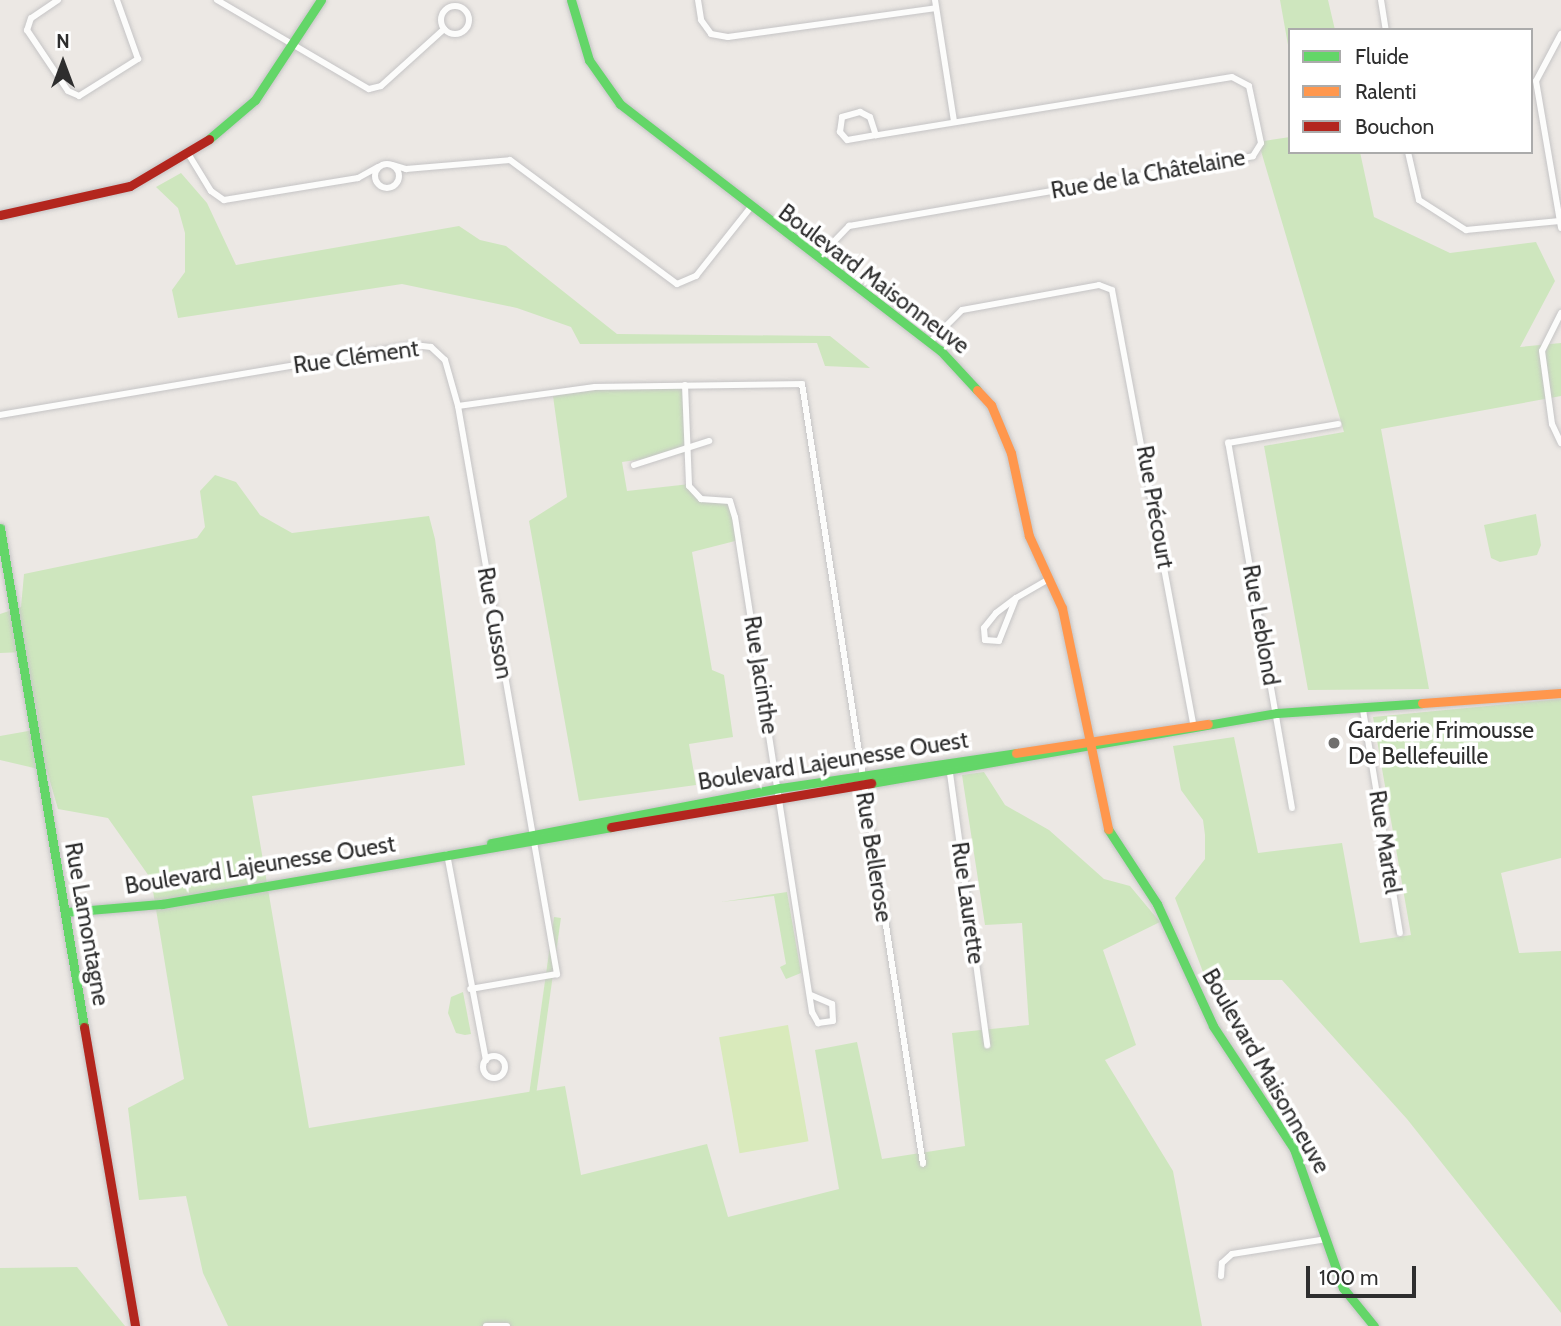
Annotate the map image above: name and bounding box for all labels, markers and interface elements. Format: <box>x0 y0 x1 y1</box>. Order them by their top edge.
north arrow <box>28 28 98 98</box>
legend <box>1288 28 1533 154</box>
text: N <box>56 30 70 53</box>
text: Fluide <box>1355 44 1409 69</box>
text: Ralenti <box>1355 79 1416 104</box>
text: Bouchon <box>1355 114 1434 139</box>
street label: Rue de la Châtelaine <box>1049 143 1247 205</box>
street label: Boulevard Maisonneuve <box>773 198 975 360</box>
street label: Rue Clément <box>292 335 420 379</box>
street label: Rue Précourt <box>1131 443 1179 571</box>
street label: Rue Leblond <box>1237 563 1285 687</box>
street label: Rue Cusson <box>472 565 518 681</box>
street label: Rue Jacinthe <box>738 614 784 736</box>
place label: Garderie Frimousse De Bellefeuille <box>1348 716 1534 770</box>
street label: Boulevard Lajeunesse Ouest <box>696 726 970 796</box>
marker: Garderie Frimousse De Bellefeuille <box>1326 735 1342 751</box>
street label: Rue Martel <box>1363 788 1407 896</box>
street label: Rue Bellerose <box>850 790 898 924</box>
street label: Boulevard Lajeunesse Ouest <box>123 830 397 900</box>
street label: Rue Lamontagne <box>59 840 115 1008</box>
street label: Rue Laurette <box>946 840 990 966</box>
street label: Boulevard Maisonneuve <box>1196 964 1336 1178</box>
scale bar <box>1309 1252 1419 1296</box>
text: 100 m <box>1319 1265 1378 1290</box>

